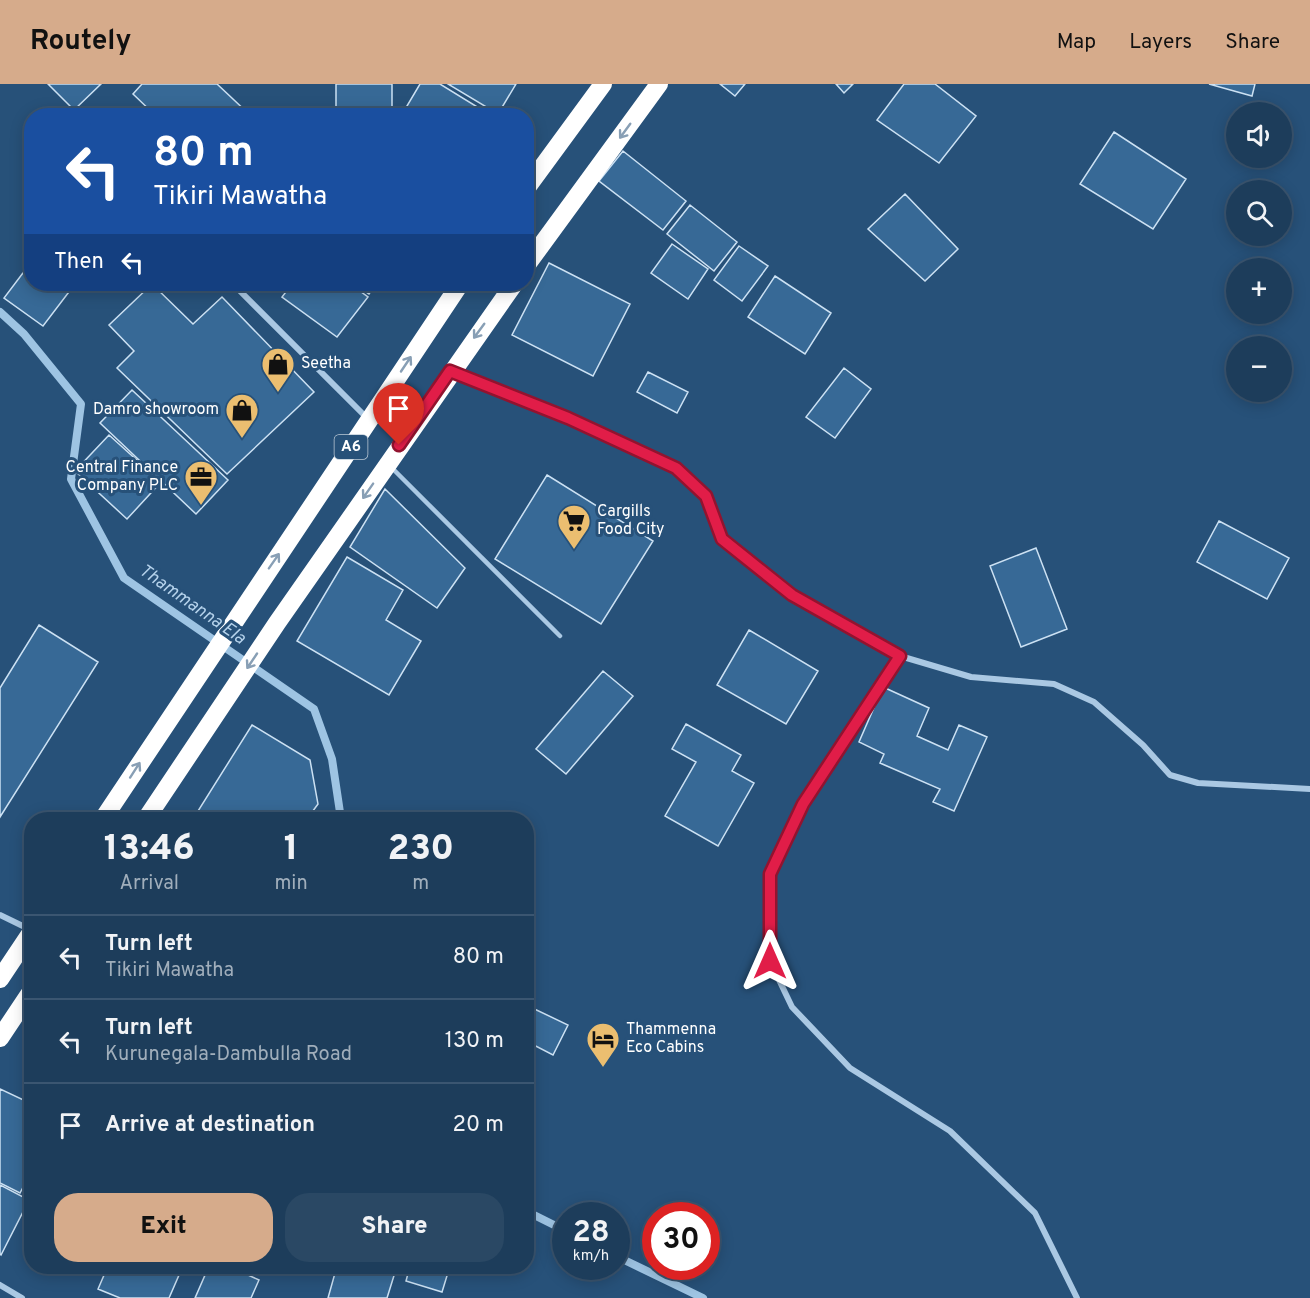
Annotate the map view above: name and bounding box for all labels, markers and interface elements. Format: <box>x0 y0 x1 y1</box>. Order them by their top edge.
text: Routely <box>30 24 131 60</box>
text: Map <box>1057 29 1096 56</box>
text: Layers <box>1129 29 1192 56</box>
text: Share <box>1225 29 1280 56</box>
map controls <box>1226 102 1292 402</box>
button: sound <box>1226 102 1292 168</box>
one-way arrow <box>618 123 631 139</box>
text: 80 m <box>153 128 254 181</box>
icon: left <box>54 132 132 210</box>
text: Tikiri Mawatha <box>153 180 327 214</box>
button: search <box>1226 180 1292 246</box>
icon: left <box>116 246 149 279</box>
text: Then <box>54 249 104 276</box>
button: + <box>1226 258 1292 324</box>
one-way arrow <box>473 322 486 338</box>
button: − <box>1226 336 1292 402</box>
shop icon: Seetha <box>260 346 296 393</box>
place label: Seetha <box>301 354 351 374</box>
one-way arrow <box>400 356 412 373</box>
pin <box>373 383 424 445</box>
shop icon: Damro showroom <box>224 392 260 439</box>
icon: arrive <box>382 392 415 425</box>
place label: Damro showroom <box>93 400 219 420</box>
road number: A6 <box>334 435 368 459</box>
place label: Central Finance Company PLC <box>66 458 178 496</box>
office icon: Central Finance Company PLC <box>183 459 219 506</box>
one-way arrow <box>362 482 374 498</box>
place label: Cargills Food City <box>597 502 664 540</box>
supermarket icon: Cargills Food City <box>556 503 592 550</box>
one-way arrow <box>268 553 280 570</box>
water label: Thammanna Ela <box>134 560 250 651</box>
one-way arrow <box>246 652 258 668</box>
one-way arrow <box>129 762 141 779</box>
text: 13:46 <box>104 827 195 873</box>
text: 1 <box>284 827 298 873</box>
text: 230 <box>387 827 454 873</box>
text: Arrival <box>119 871 179 897</box>
text: min <box>274 871 308 897</box>
text: m <box>412 871 429 897</box>
position arrow <box>738 929 802 993</box>
text: Turn left <box>105 931 193 958</box>
icon: left <box>54 941 87 974</box>
text: 80 m <box>453 944 504 971</box>
text: Tikiri Mawatha <box>105 958 234 984</box>
text: Turn left <box>105 1015 193 1042</box>
place label: Thammenna Eco Cabins <box>626 1020 716 1058</box>
hotel icon: Thammenna Eco Cabins <box>585 1021 621 1068</box>
icon: left <box>54 1025 87 1058</box>
text: 130 m <box>445 1028 504 1055</box>
text: Kurunegala-Dambulla Road <box>105 1042 352 1068</box>
icon: arrive <box>54 1109 87 1142</box>
text: Arrive at destination <box>105 1112 315 1139</box>
text: 20 m <box>453 1112 504 1139</box>
button: Exit <box>54 1193 273 1262</box>
button: Share <box>285 1193 504 1262</box>
speed limit sign: 30 <box>642 1202 720 1280</box>
text: 28 <box>572 1215 610 1252</box>
text: km/h <box>573 1247 609 1266</box>

